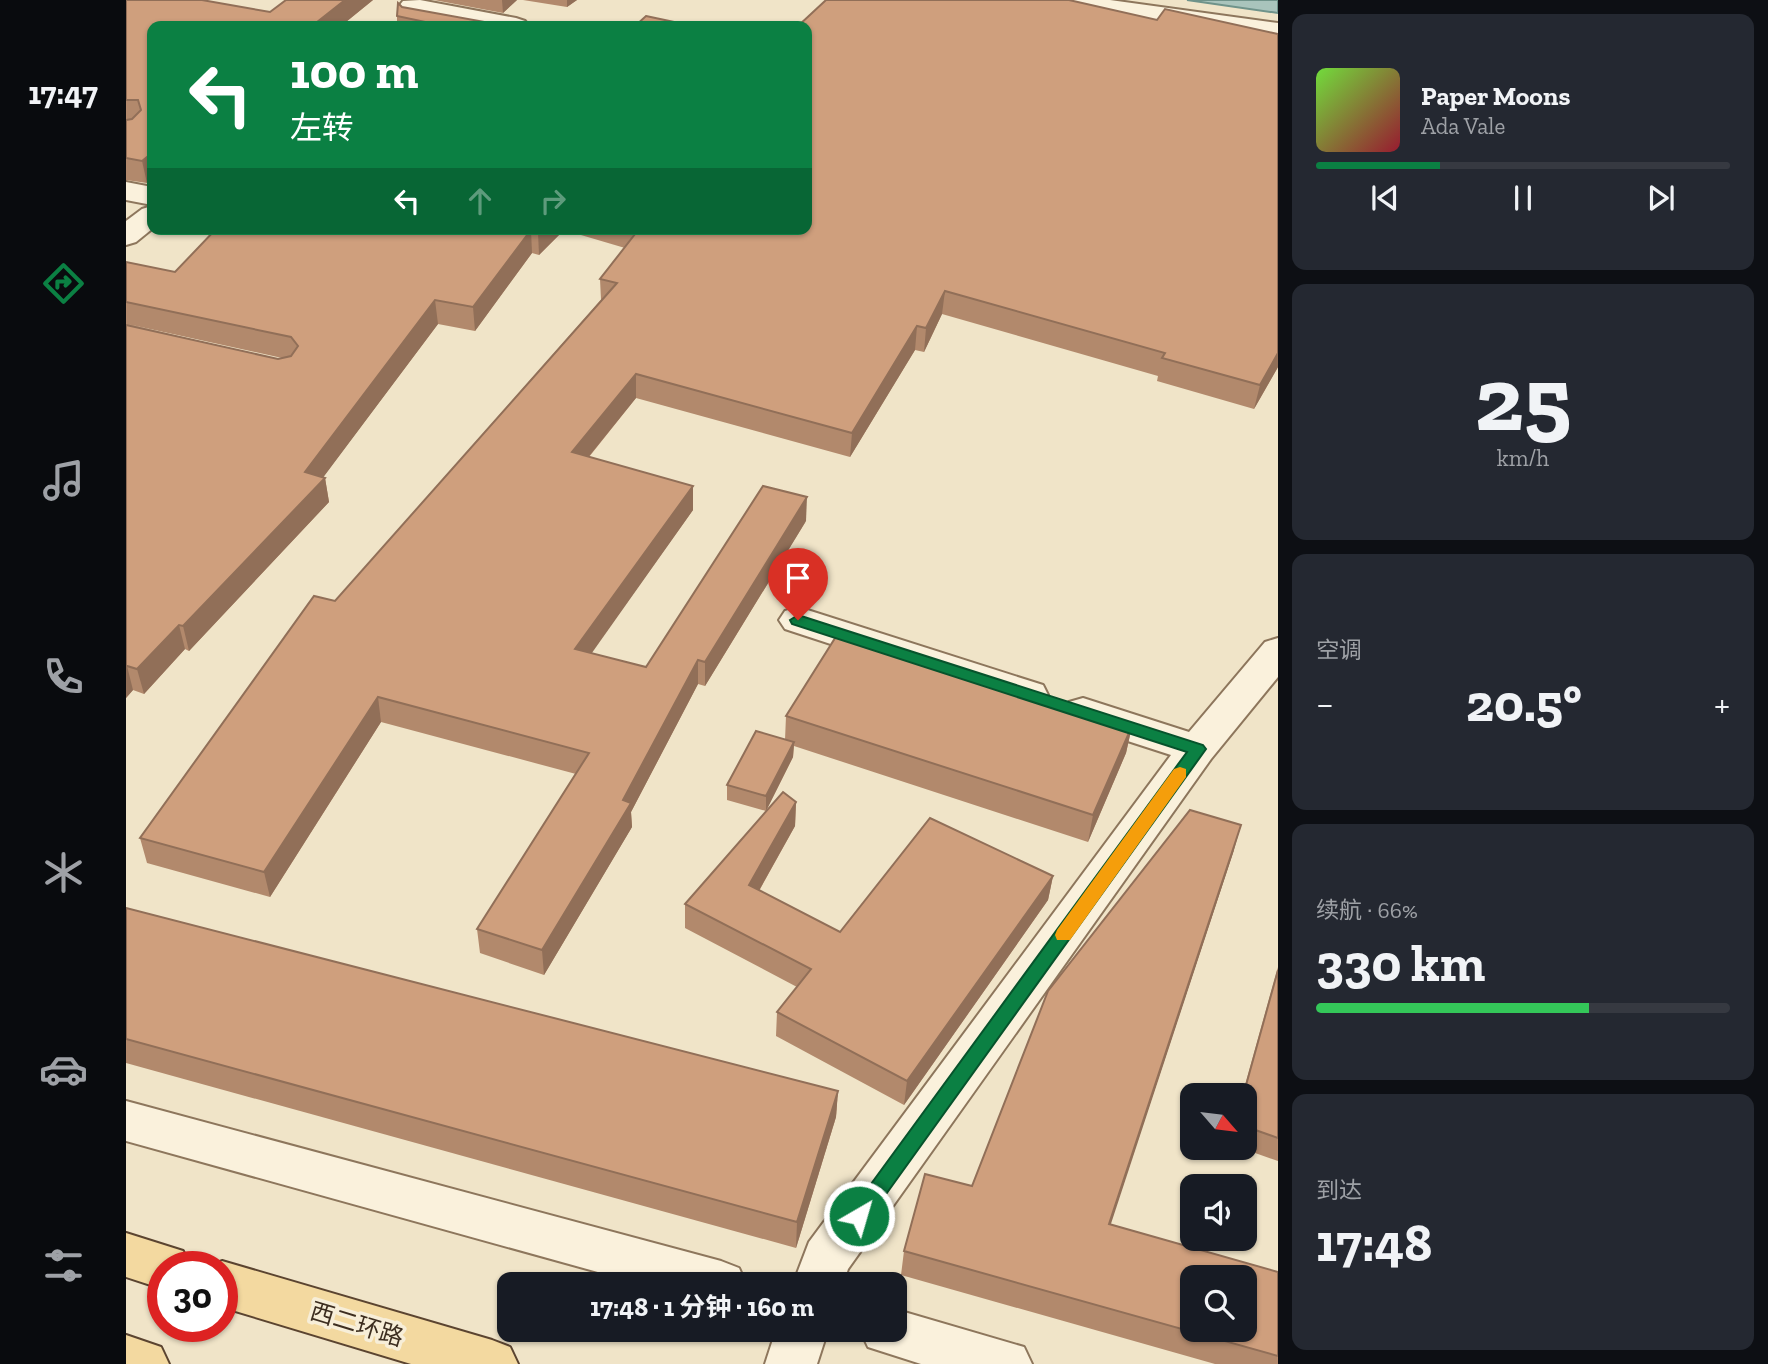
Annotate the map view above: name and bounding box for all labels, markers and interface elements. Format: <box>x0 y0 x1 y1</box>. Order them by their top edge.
text: 100 m <box>290 42 418 101</box>
icon: left <box>175 49 266 140</box>
text: 17:47 <box>28 74 98 112</box>
text: Paper Moons <box>1421 80 1570 112</box>
text: 左转 <box>290 109 354 147</box>
text: Ada Vale <box>1421 112 1505 140</box>
icon: previous <box>1366 179 1404 217</box>
icon: pause <box>1504 179 1542 217</box>
icon: next <box>1642 179 1680 217</box>
icon: left <box>388 182 426 220</box>
icon: ahead <box>461 182 499 220</box>
icon: right <box>534 182 572 220</box>
icon: directions <box>39 259 88 308</box>
text: 25 <box>1475 344 1571 453</box>
text: km/h <box>1497 444 1549 472</box>
icon: music <box>39 456 88 505</box>
pin <box>768 548 828 620</box>
icon: arrive <box>779 559 817 597</box>
text: 空调 <box>1316 636 1362 664</box>
icon: phone <box>39 652 88 701</box>
text: 20.5° <box>1466 672 1582 734</box>
text: − <box>1316 681 1334 727</box>
text: + <box>1714 681 1730 727</box>
icon: climate <box>39 848 88 897</box>
text: 续航 · 66% <box>1316 896 1418 924</box>
text: 330 km <box>1316 932 1485 994</box>
icon: car <box>39 1045 88 1094</box>
north arrow <box>1180 1083 1256 1160</box>
map controls <box>1180 1083 1257 1342</box>
button: sound <box>1180 1174 1257 1251</box>
text: 到达 <box>1316 1176 1362 1204</box>
position arrow <box>822 1179 896 1253</box>
text: 17:48 <box>1316 1212 1432 1274</box>
icon: filters <box>39 1241 88 1290</box>
speed limit sign: 30 <box>147 1251 238 1342</box>
button: search <box>1180 1265 1257 1342</box>
text: 17:48 · 1 分钟 · 160 m <box>590 1291 814 1323</box>
street label: 西二环路 <box>307 1296 407 1352</box>

